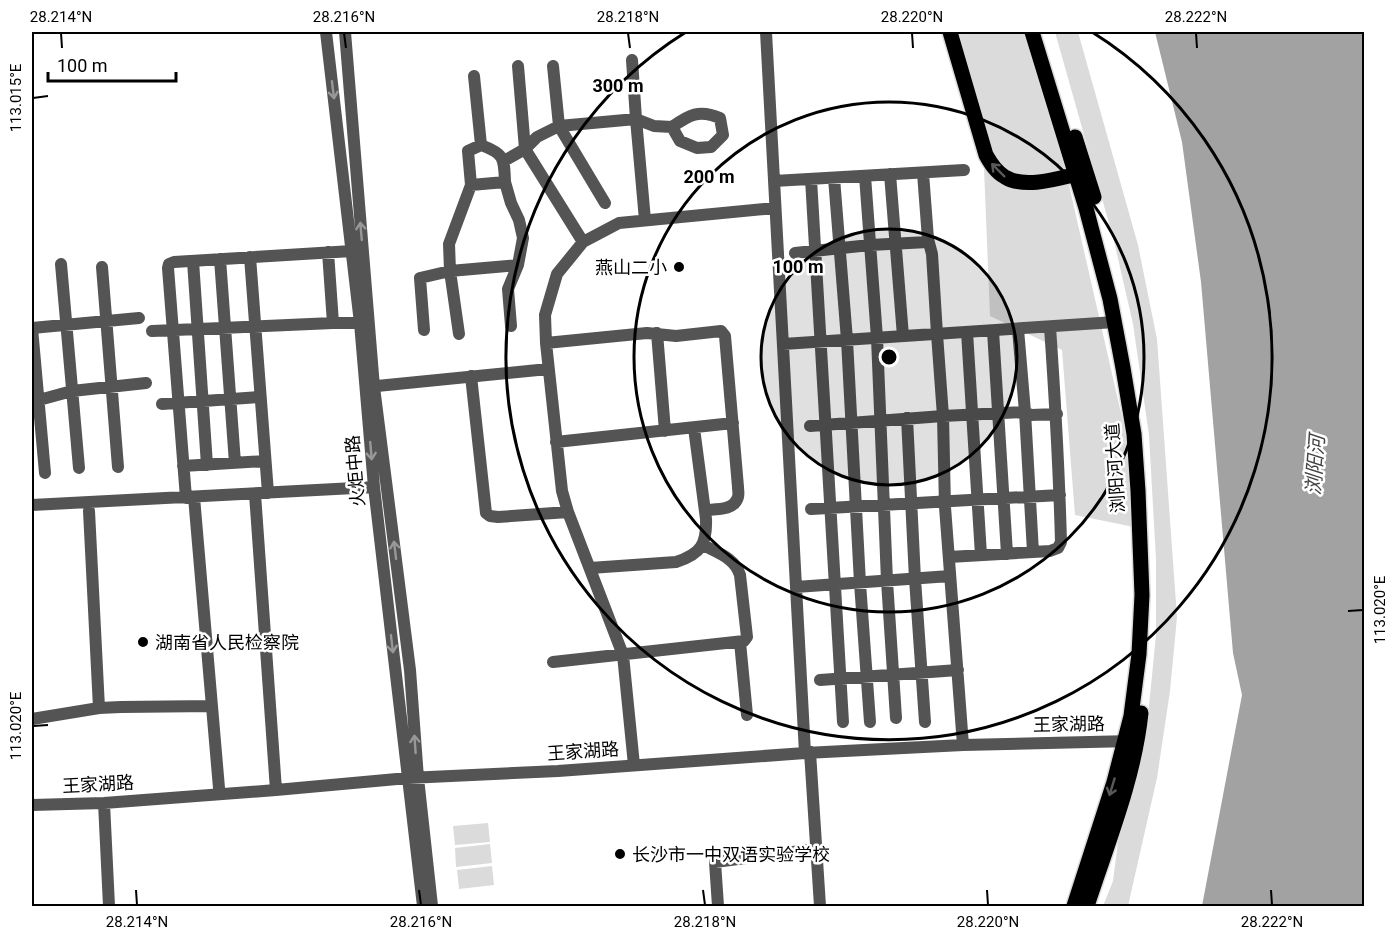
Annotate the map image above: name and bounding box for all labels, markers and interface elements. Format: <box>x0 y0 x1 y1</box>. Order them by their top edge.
text: 28.214°N <box>30 8 92 26</box>
text: 28.216°N <box>313 8 375 26</box>
text: 28.218°N <box>597 8 659 26</box>
text: 28.220°N <box>881 8 943 26</box>
text: 28.222°N <box>1165 8 1227 26</box>
scale bar <box>48 45 176 83</box>
text: 100 m <box>57 55 108 76</box>
text: 113.015°E <box>7 63 25 132</box>
text: 300 m <box>592 75 644 96</box>
one-way arrow <box>328 79 339 99</box>
one-way arrow <box>991 163 1006 178</box>
text: 200 m <box>683 166 735 187</box>
one-way arrow <box>355 221 366 241</box>
text: 100 m <box>772 256 824 277</box>
place label: 燕山二小 <box>595 257 667 278</box>
marker: 燕山二小 <box>672 260 686 274</box>
centre of rings <box>879 347 899 367</box>
street label: 浏阳河大道 <box>1101 422 1129 514</box>
water label: 浏阳河 <box>1301 430 1329 496</box>
street label: 火炬中路 <box>341 434 369 508</box>
one-way arrow <box>366 440 377 460</box>
one-way arrow <box>389 541 400 560</box>
text: 113.020°E <box>1371 575 1389 644</box>
place label: 湖南省人民检察院 <box>155 632 299 653</box>
one-way arrow <box>387 634 398 654</box>
marker: 湖南省人民检察院 <box>136 635 150 649</box>
text: 113.020°E <box>7 691 25 760</box>
street label: 王家湖路 <box>1033 713 1105 735</box>
one-way arrow <box>410 734 421 754</box>
street label: 王家湖路 <box>546 738 620 764</box>
street label: 王家湖路 <box>61 772 135 796</box>
one-way arrow <box>1106 777 1117 796</box>
place label: 长沙市一中双语实验学校 <box>632 844 830 865</box>
marker: 长沙市一中双语实验学校 <box>613 847 627 861</box>
text: 28.214°N <box>106 913 168 931</box>
text: 28.216°N <box>390 913 452 931</box>
text: 28.218°N <box>674 913 736 931</box>
text: 28.220°N <box>957 913 1019 931</box>
text: 28.222°N <box>1241 913 1303 931</box>

